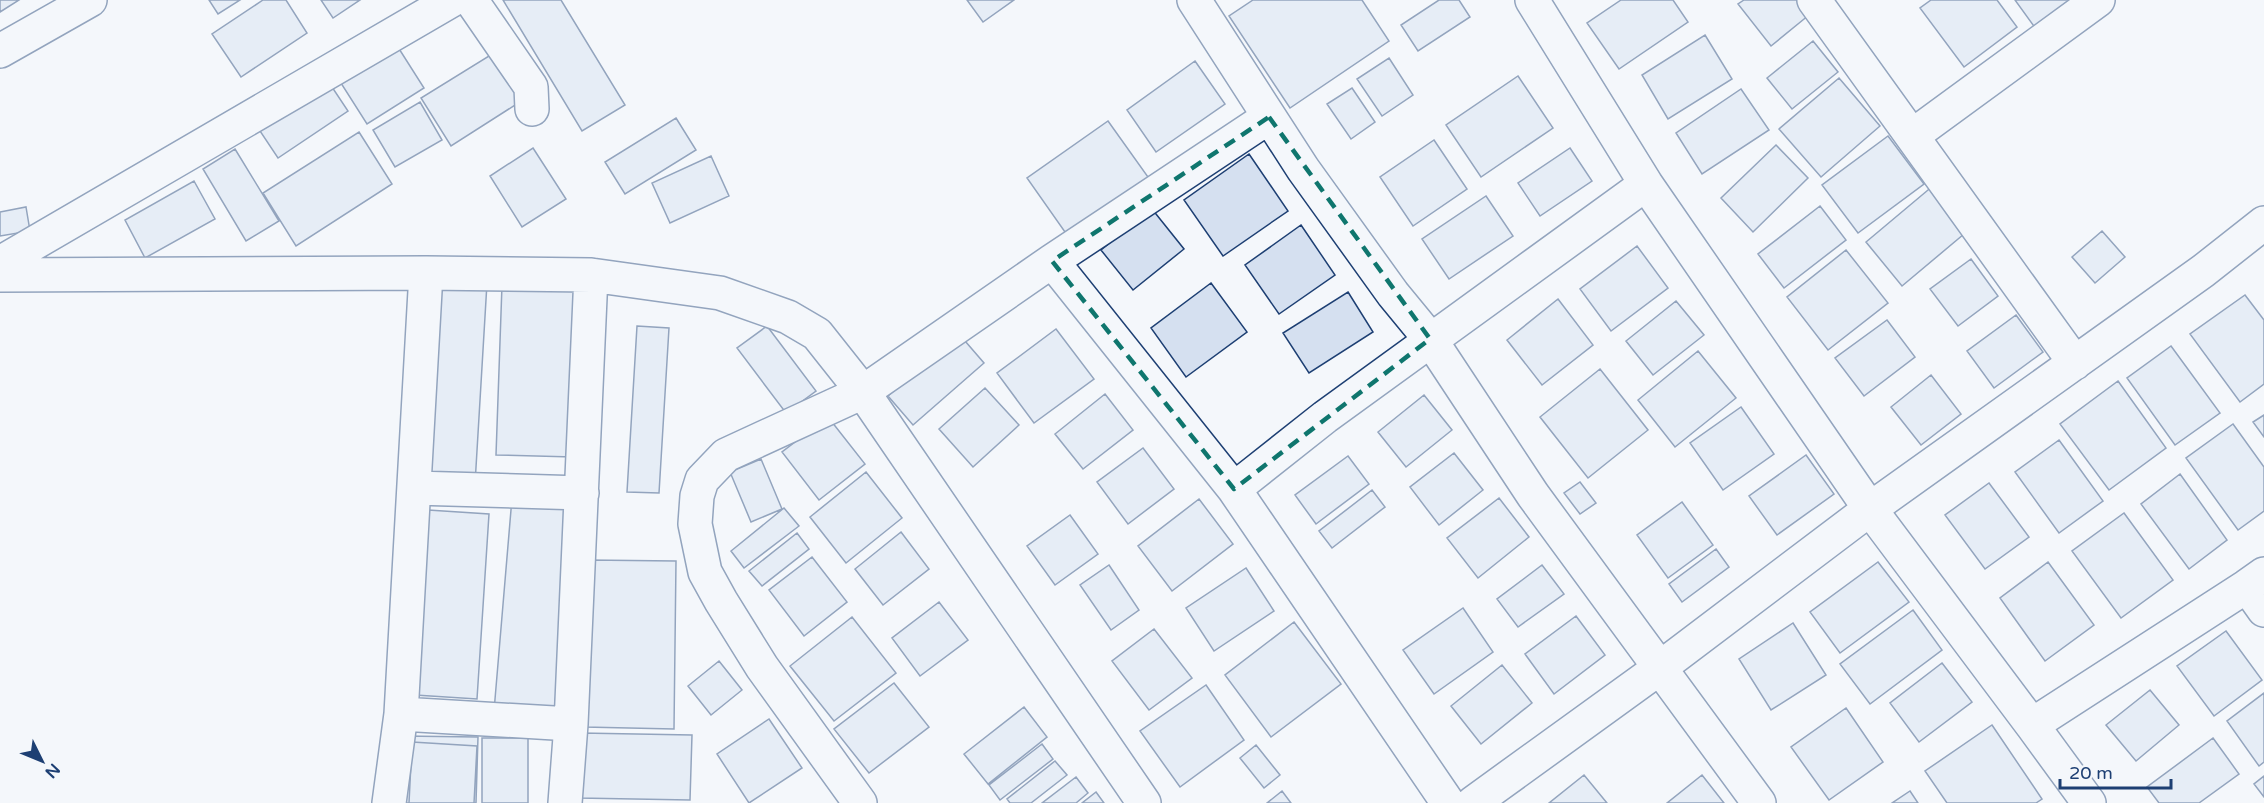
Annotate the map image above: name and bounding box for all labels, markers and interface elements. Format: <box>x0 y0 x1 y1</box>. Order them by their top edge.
north arrow <box>12 731 72 791</box>
scale bar <box>2060 752 2171 790</box>
text: N <box>41 759 64 782</box>
text: 20 m <box>2069 762 2113 784</box>

